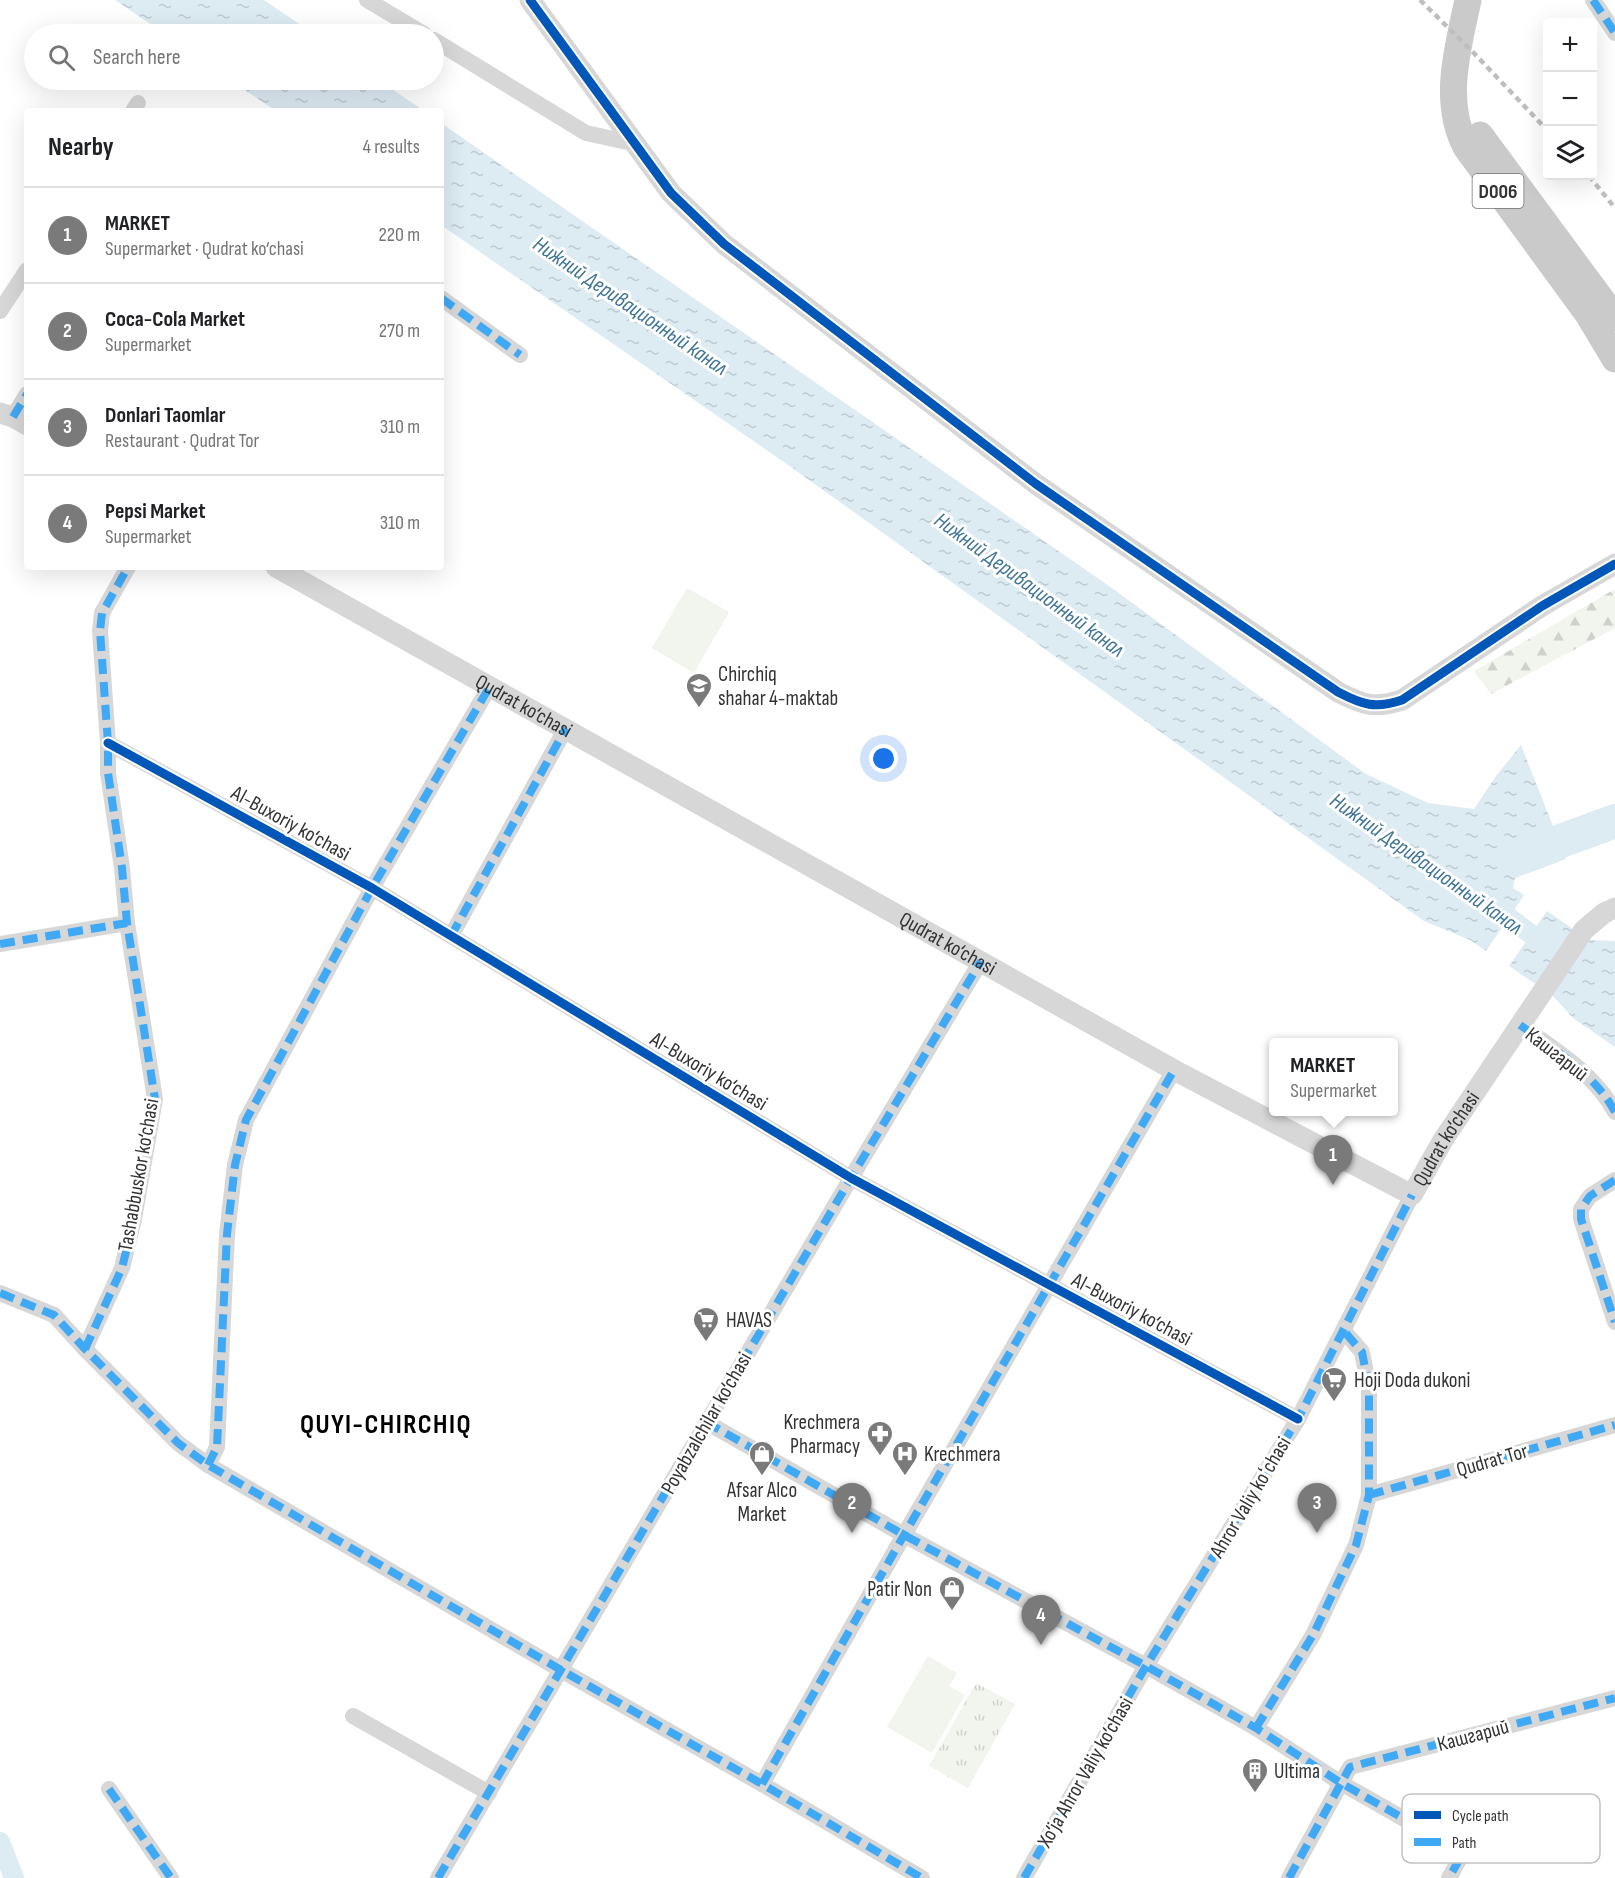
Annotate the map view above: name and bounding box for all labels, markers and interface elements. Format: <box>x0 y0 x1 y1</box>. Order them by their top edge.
map controls <box>1543 18 1597 180</box>
button: + <box>1543 18 1597 72</box>
search box <box>24 24 444 90</box>
icon: search <box>45 41 78 74</box>
text: Search here <box>93 44 180 71</box>
button: − <box>1543 72 1597 126</box>
button: layers <box>1543 126 1597 180</box>
text: Nearby <box>48 132 114 163</box>
text: 4 results <box>363 135 420 159</box>
road number: D006 <box>1472 174 1524 208</box>
text: MARKET <box>105 210 170 237</box>
text: 1 <box>64 223 71 247</box>
text: 220 m <box>379 223 420 247</box>
water label: Нижний Деривационный канал <box>528 231 733 381</box>
text: Supermarket · Qudrat ko‘chasi <box>105 237 304 261</box>
text: Coca-Cola Market <box>105 306 245 333</box>
text: 2 <box>63 319 72 343</box>
text: 270 m <box>379 319 420 343</box>
text: Supermarket <box>105 333 192 357</box>
text: Donlari Taomlar <box>105 402 226 429</box>
text: 3 <box>63 415 72 439</box>
text: 310 m <box>380 415 420 439</box>
text: Restaurant · Qudrat Tor <box>105 429 259 453</box>
text: Pepsi Market <box>105 498 205 525</box>
water label: Нижний Деривационный канал <box>929 507 1130 663</box>
text: 4 <box>63 511 72 535</box>
text: 310 m <box>380 511 420 535</box>
text: Supermarket <box>105 525 192 549</box>
place label: Chirchiq shahar 4-maktab <box>718 662 838 711</box>
street label: Qudrat ko‘chasi <box>471 669 576 743</box>
school or university icon: Chirchiq shahar 4-maktab <box>684 671 714 709</box>
your location <box>869 744 898 773</box>
street label: Al-Buxoriy ko‘chasi <box>226 780 355 866</box>
water label: Нижний Деривационный канал <box>1325 787 1528 941</box>
street label: Qudrat ko‘chasi <box>895 907 1000 981</box>
street label: Кашгарий <box>1520 1022 1593 1087</box>
street label: Al-Buxoriy ko‘chasi <box>645 1026 772 1116</box>
popup <box>1269 1038 1398 1116</box>
text: MARKET <box>1290 1052 1355 1079</box>
text: Supermarket <box>1290 1079 1377 1103</box>
street label: Qudrat ko‘chasi <box>1408 1087 1485 1191</box>
street label: Tashabbuskor ko‘chasi <box>113 1097 164 1254</box>
pin: 1 <box>1314 1136 1352 1185</box>
street label: Al-Buxoriy ko‘chasi <box>1067 1267 1196 1352</box>
supermarket icon: HAVAS <box>691 1305 721 1343</box>
place label: HAVAS <box>726 1308 772 1333</box>
street label: Poyabzalchilar ko‘chasi <box>656 1348 757 1499</box>
supermarket icon: Hoji Doda dukoni <box>1319 1365 1349 1403</box>
place label: Hoji Doda dukoni <box>1354 1368 1470 1393</box>
district label: QUYI-CHIRCHIQ <box>300 1409 472 1441</box>
place label: Krechmera Pharmacy <box>783 1410 860 1459</box>
pharmacy icon: Krechmera Pharmacy <box>865 1419 895 1457</box>
street label: Ahror Valiy koʻchasi <box>1204 1432 1296 1563</box>
street label: Qudrat Tor <box>1453 1438 1531 1483</box>
shop icon: Afsar Alco Market <box>747 1439 777 1477</box>
hospital icon: Krechmera <box>890 1439 920 1477</box>
place label: Krechmera <box>924 1442 1001 1467</box>
place label: Afsar Alco Market <box>726 1478 797 1527</box>
pin: 2 <box>832 1484 872 1533</box>
pin: 3 <box>1298 1484 1336 1533</box>
shop icon: Patir Non <box>937 1574 967 1612</box>
place label: Patir Non <box>867 1577 932 1602</box>
pin: 4 <box>1022 1596 1060 1645</box>
street label: Xo‘ja Ahror Valiy ko‘chasi <box>1032 1693 1139 1853</box>
street label: Кашгарий <box>1435 1714 1512 1757</box>
building icon: Ultima <box>1240 1756 1270 1794</box>
place label: Ultima <box>1274 1759 1320 1784</box>
legend <box>1402 1794 1600 1863</box>
text: Cycle path <box>1452 1807 1509 1826</box>
text: Path <box>1452 1834 1476 1853</box>

